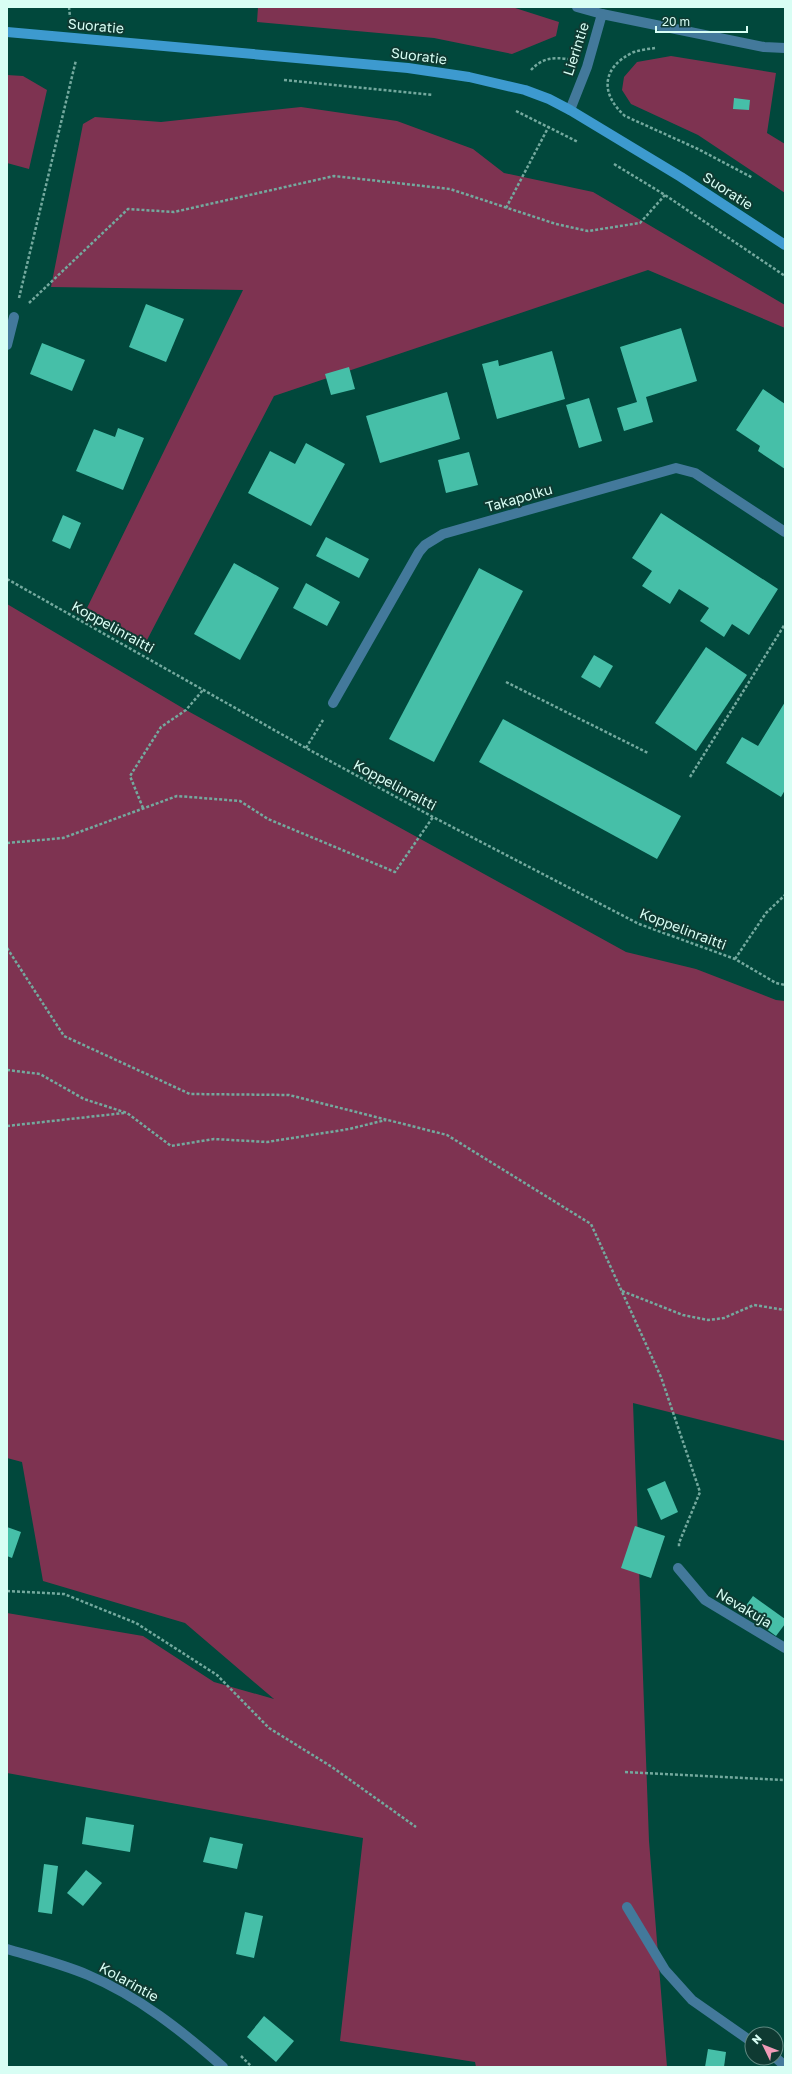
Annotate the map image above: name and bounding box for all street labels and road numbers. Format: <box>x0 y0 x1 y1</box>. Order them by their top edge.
street label: Suoratie <box>67 15 125 36</box>
street label: Lierintie <box>559 20 592 78</box>
street label: Suoratie <box>390 44 448 67</box>
street label: Suoratie <box>700 168 757 213</box>
street label: Takapolku <box>483 480 554 515</box>
street label: Koppelinraitti <box>69 597 157 656</box>
street label: Koppelinraitti <box>351 756 440 814</box>
street label: Koppelinraitti <box>637 904 729 953</box>
street label: Nevakuja <box>713 1584 775 1631</box>
street label: Kolarintie <box>97 1958 162 2005</box>

